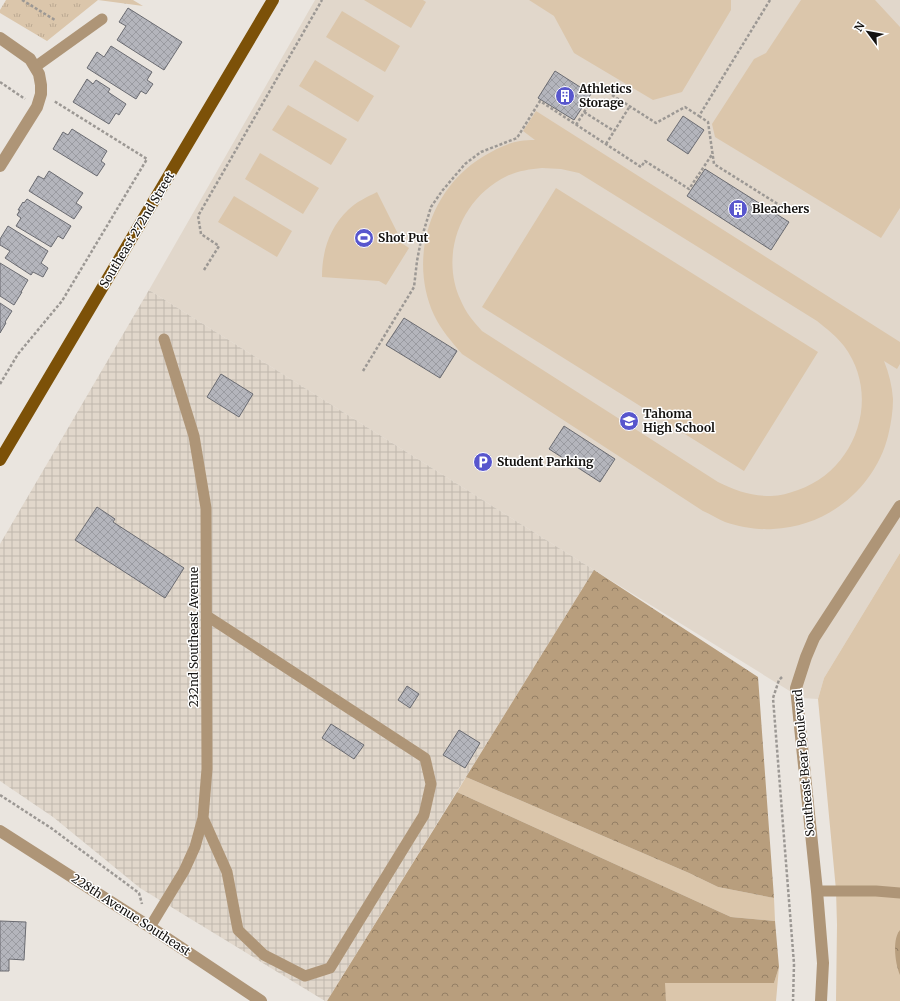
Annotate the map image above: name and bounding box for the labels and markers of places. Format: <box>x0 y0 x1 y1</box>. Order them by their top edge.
place label: Athletics Storage <box>578 81 632 110</box>
building icon: Athletics Storage <box>554 85 576 107</box>
building icon: Bleachers <box>727 198 749 220</box>
place label: Bleachers <box>752 201 810 216</box>
sports icon: Shot Put <box>353 227 375 249</box>
place label: Shot Put <box>378 230 429 245</box>
place label: Tahoma High School <box>643 406 715 435</box>
school or university icon: Tahoma High School <box>618 410 640 432</box>
parking icon: Student Parking <box>472 451 494 473</box>
place label: Student Parking <box>497 454 594 469</box>

